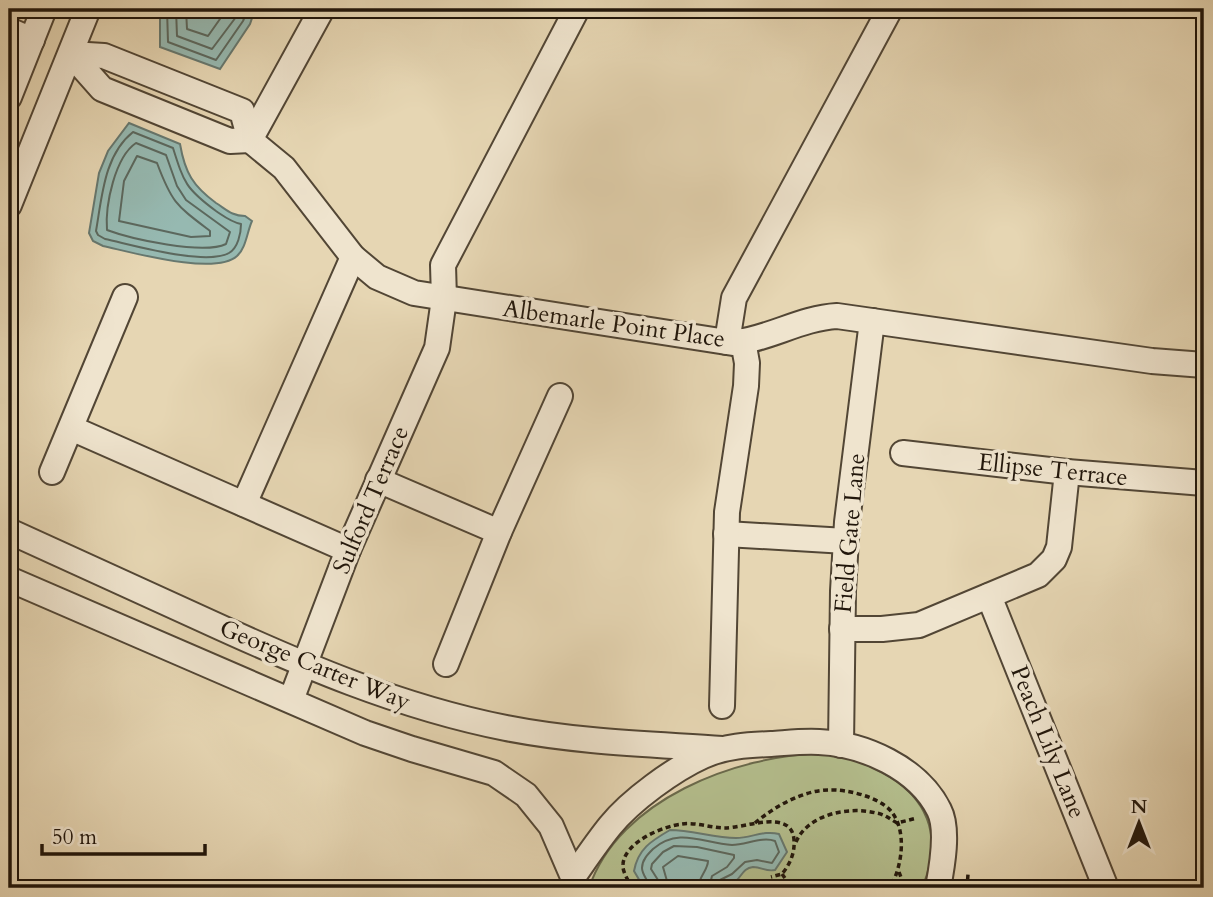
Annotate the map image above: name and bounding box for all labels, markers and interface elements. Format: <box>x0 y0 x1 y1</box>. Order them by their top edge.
street label: Albemarle Point Place <box>501 292 727 356</box>
street label: Sulford Terrace <box>325 421 417 579</box>
street label: Ellipse Terrace <box>977 446 1129 494</box>
street label: Field Gate Lane <box>827 452 873 614</box>
street label: George Carter Way <box>215 612 416 718</box>
street label: Peach Lily Lane <box>1002 661 1094 823</box>
north arrow <box>1104 788 1174 858</box>
text: N <box>1131 794 1148 820</box>
scale bar <box>42 813 205 857</box>
text: 50 m <box>52 823 97 852</box>

